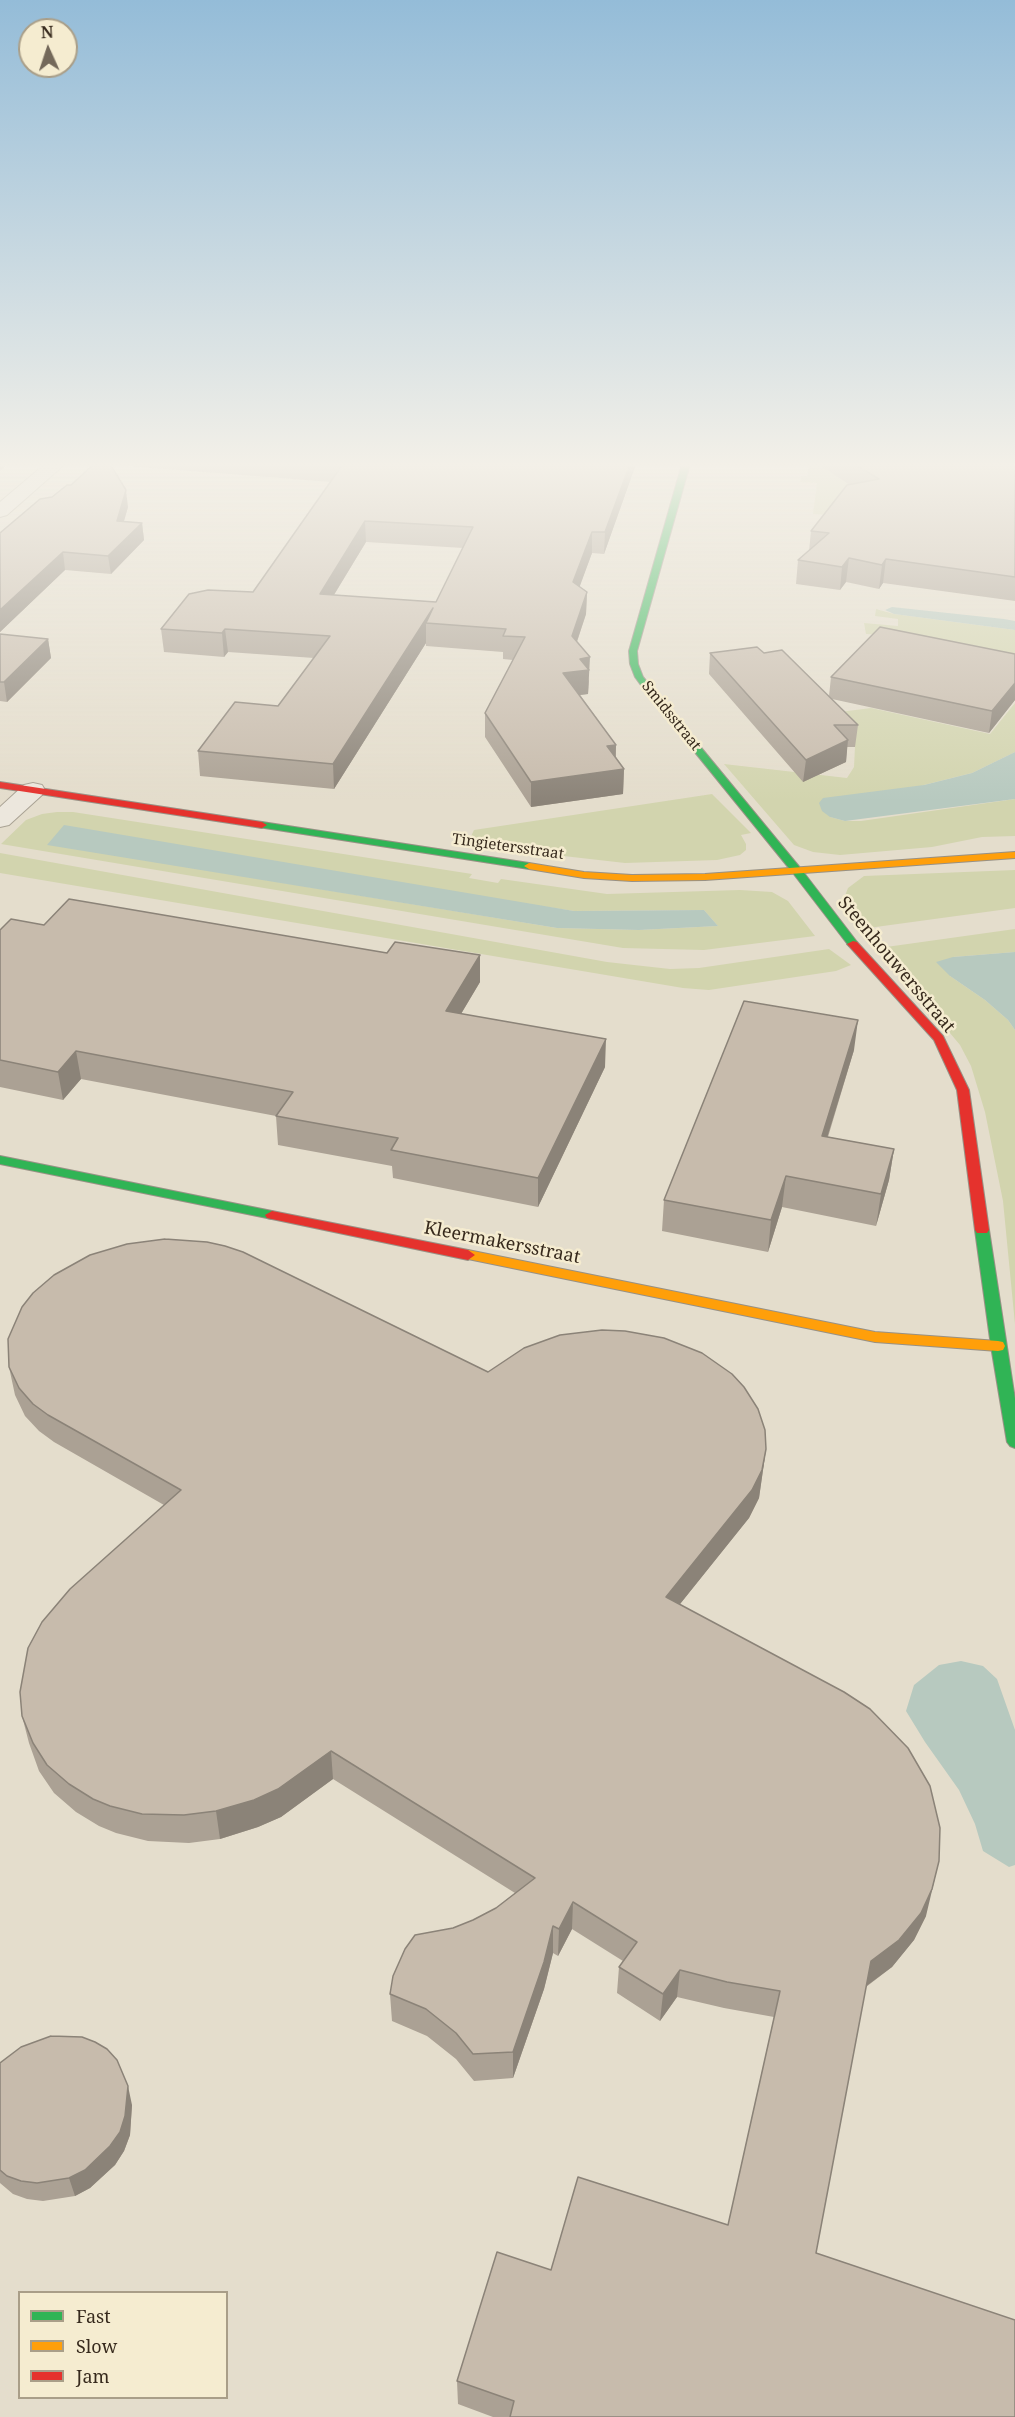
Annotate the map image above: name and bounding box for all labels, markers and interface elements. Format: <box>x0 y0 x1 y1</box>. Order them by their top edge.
north arrow <box>18 18 78 78</box>
text: N <box>40 21 54 43</box>
street label: Smidsstraat <box>638 678 704 754</box>
street label: Tingietersstraat <box>451 830 565 864</box>
street label: Steenhouwersstraat <box>833 892 959 1038</box>
street label: Kleermakersstraat <box>422 1217 582 1269</box>
legend <box>18 2291 228 2399</box>
text: Fast <box>76 2304 111 2328</box>
text: Slow <box>76 2334 117 2358</box>
text: Jam <box>76 2364 110 2388</box>

